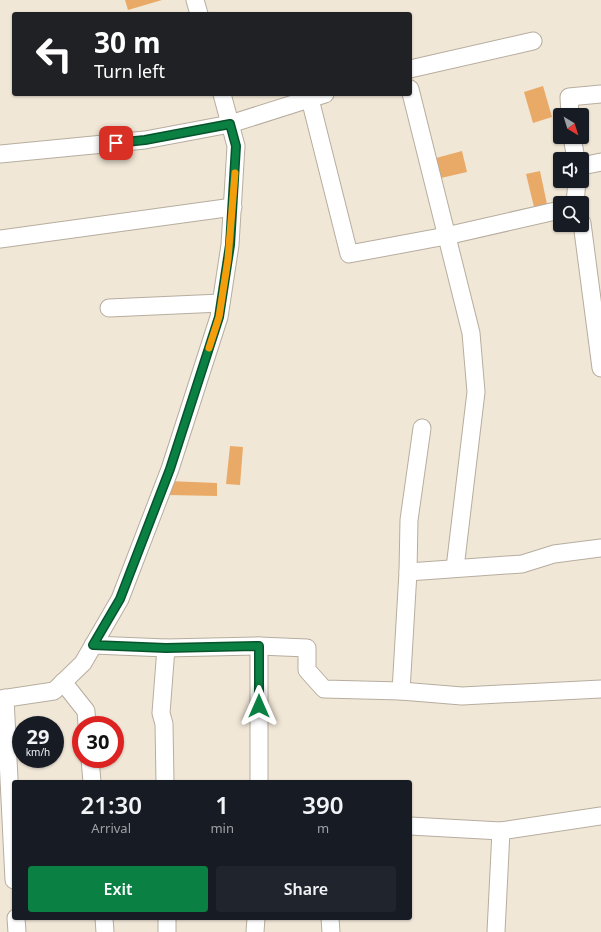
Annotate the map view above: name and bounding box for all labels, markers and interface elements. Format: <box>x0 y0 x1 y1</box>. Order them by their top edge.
text: 30 m <box>94 23 161 61</box>
icon: left <box>28 28 80 80</box>
text: Turn left <box>94 59 165 83</box>
north arrow <box>553 108 589 144</box>
map controls <box>553 108 589 232</box>
pin <box>99 126 133 160</box>
icon: arrive <box>105 132 127 154</box>
button: sound <box>553 152 589 188</box>
button: search <box>553 196 589 232</box>
position arrow <box>238 685 280 727</box>
speed limit sign: 30 <box>72 716 124 768</box>
text: 29 <box>27 723 49 750</box>
text: km/h <box>26 745 50 759</box>
text: 21:30 <box>80 788 142 821</box>
text: 1 <box>215 788 229 821</box>
text: 390 <box>302 788 344 821</box>
text: Arrival <box>91 819 131 837</box>
text: min <box>210 819 234 837</box>
text: m <box>317 819 329 837</box>
button: Exit <box>28 866 208 912</box>
button: Share <box>216 866 396 912</box>

